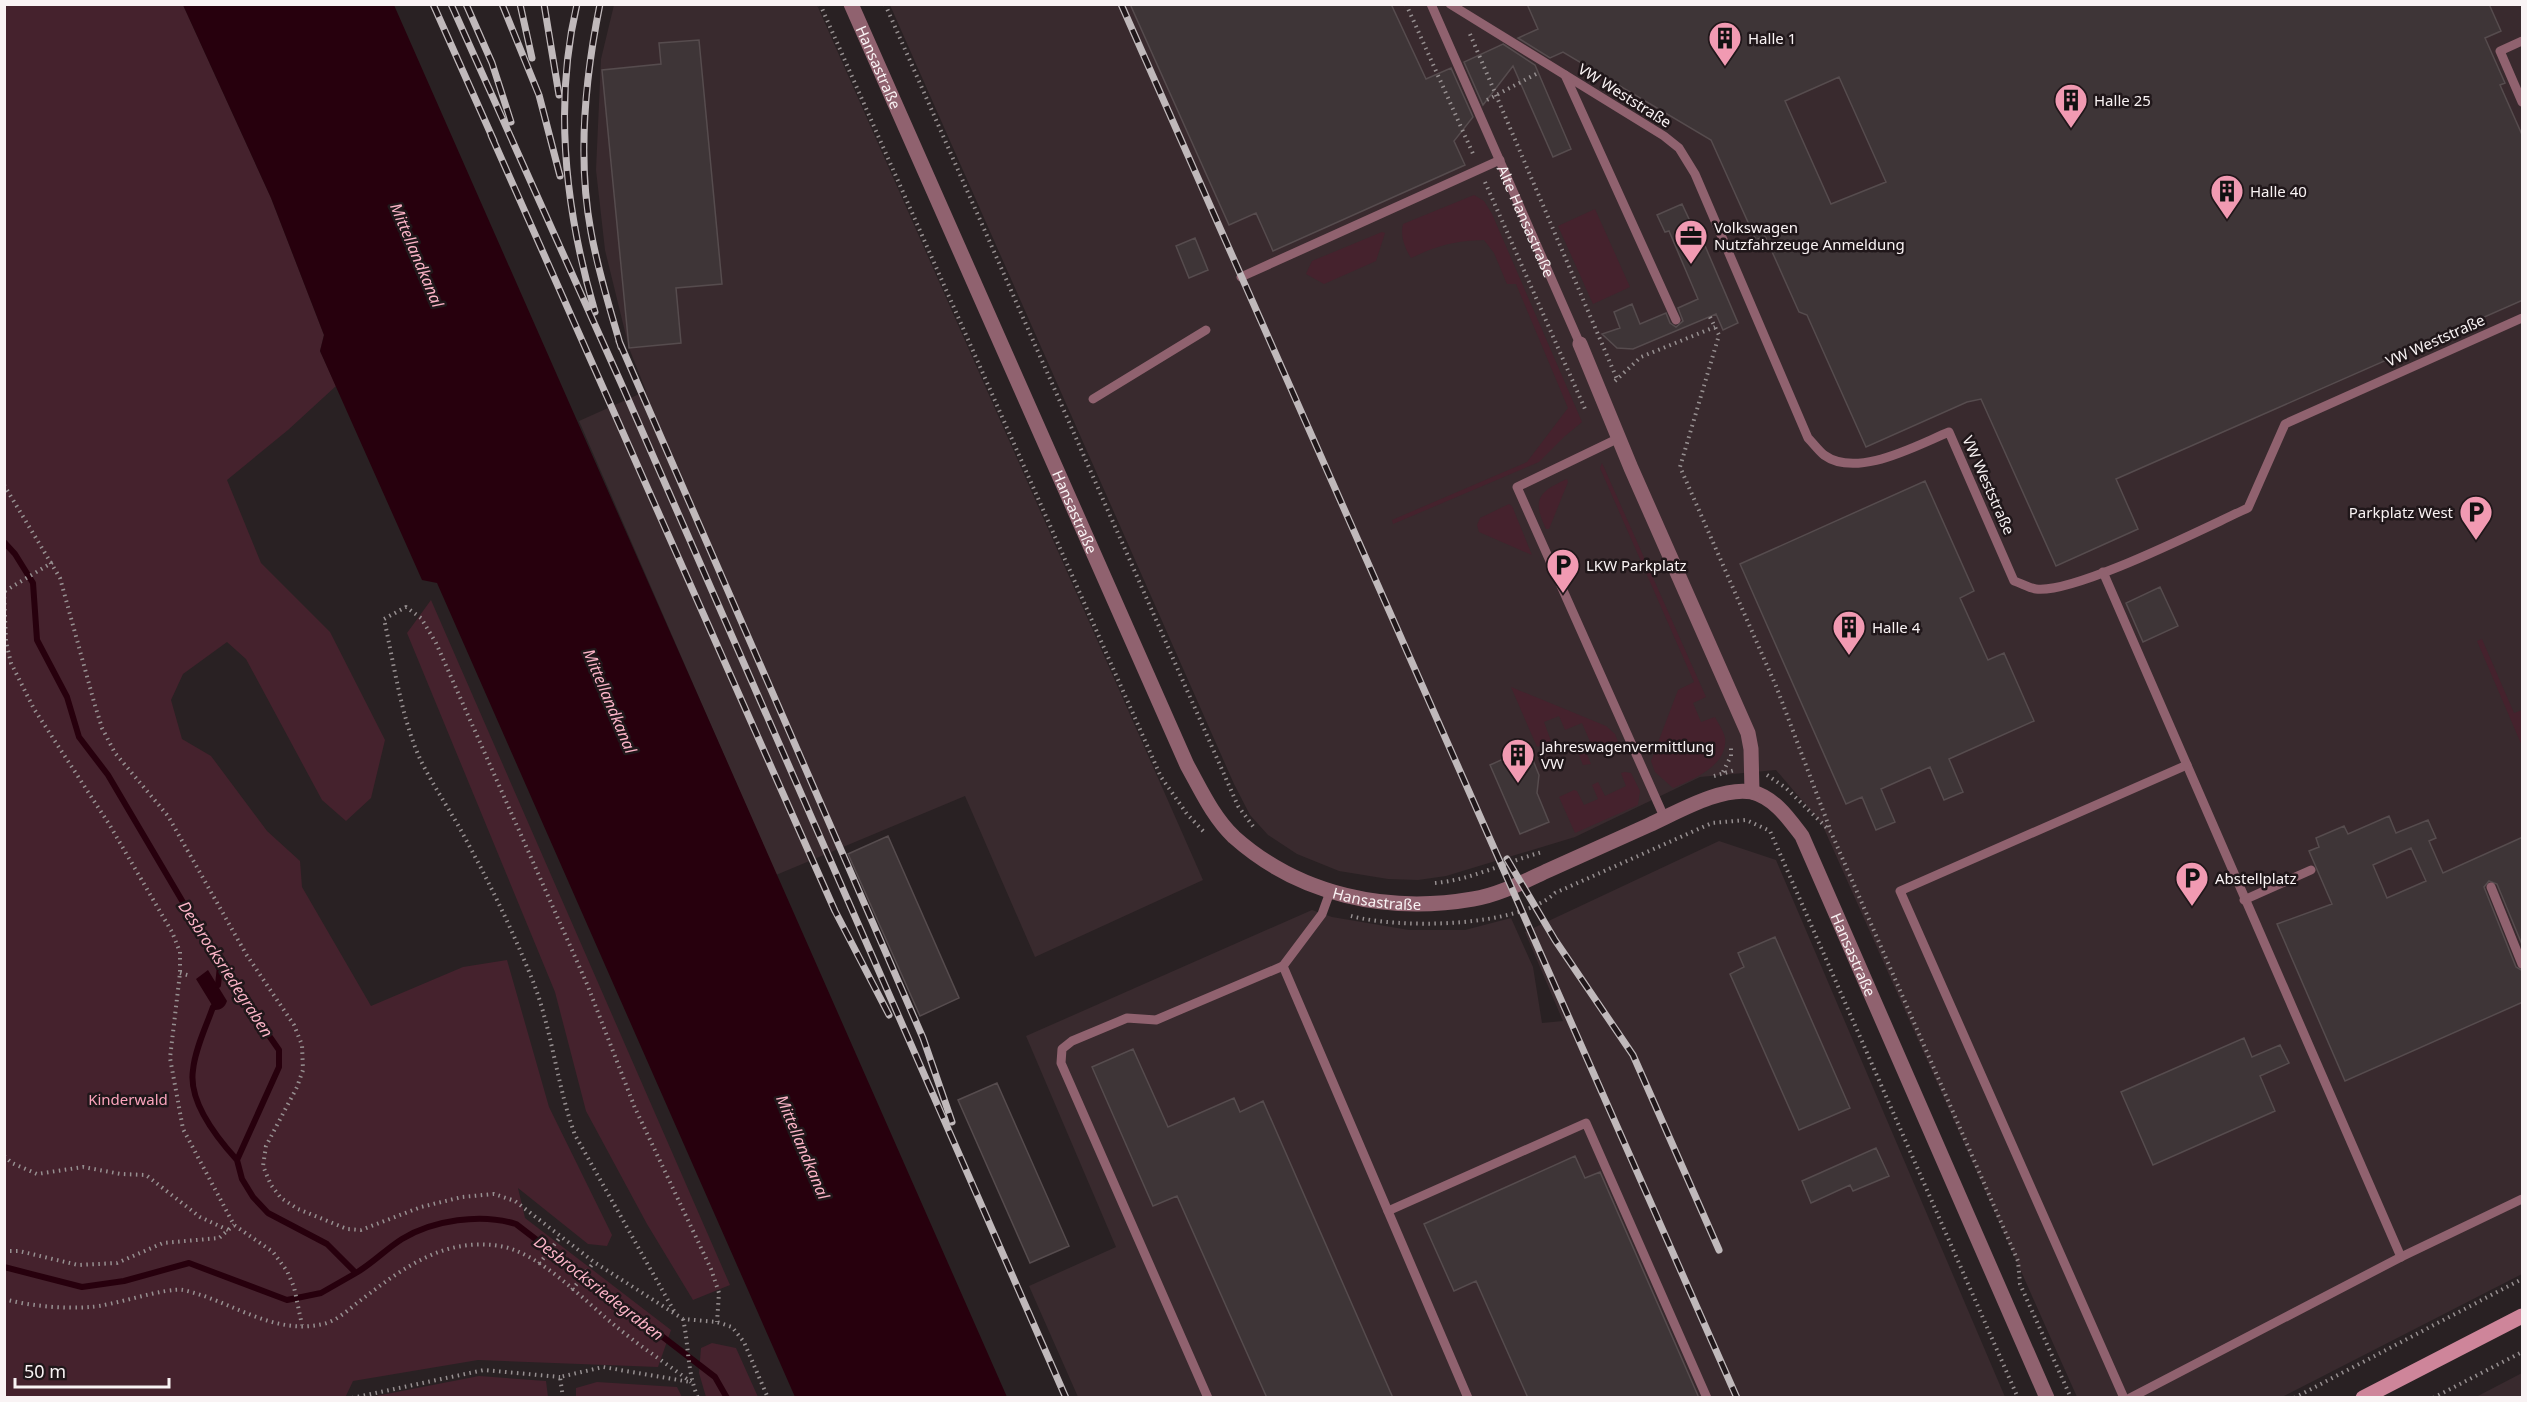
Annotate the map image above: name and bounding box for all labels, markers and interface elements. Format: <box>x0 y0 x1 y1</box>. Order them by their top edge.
building icon: Halle 1 <box>1707 20 1743 67</box>
street label: Hansastraße <box>852 22 906 112</box>
place label: Halle 1 <box>1748 28 1796 48</box>
street label: VW Weststraße <box>1575 58 1675 132</box>
building icon: Halle 25 <box>2053 82 2089 129</box>
place label: Halle 25 <box>2094 90 2151 110</box>
street label: Alte Hansastraße <box>1493 162 1559 280</box>
building icon: Halle 40 <box>2209 173 2245 220</box>
place label: Halle 40 <box>2250 181 2307 201</box>
water label: Mittellandkanal <box>385 199 449 311</box>
place label: Volkswagen Nutzfahrzeuge Anmeldung <box>1714 217 1905 254</box>
office icon: Volkswagen Nutzfahrzeuge Anmeldung <box>1673 218 1709 265</box>
street label: VW Weststraße <box>2382 309 2488 371</box>
street label: VW Weststraße <box>1958 432 2020 538</box>
street label: Hansastraße <box>1048 467 1102 557</box>
parking icon: Parkplatz West <box>2458 494 2494 541</box>
place label: Parkplatz West <box>2349 502 2454 522</box>
parking icon: LKW Parkplatz <box>1545 547 1581 594</box>
place label: LKW Parkplatz <box>1586 555 1687 575</box>
building icon: Halle 4 <box>1831 609 1867 656</box>
place label: Halle 4 <box>1872 617 1921 637</box>
water label: Mittellandkanal <box>578 645 642 757</box>
place label: Jahreswagenvermittlung VW <box>1539 736 1714 773</box>
building icon: Jahreswagenvermittlung VW <box>1500 737 1536 784</box>
parking icon: Abstellplatz <box>2174 860 2210 907</box>
place label: Abstellplatz <box>2215 868 2297 888</box>
street label: Hansastraße <box>1330 882 1421 914</box>
water label: Desbrocksriedegraben <box>174 896 278 1042</box>
street label: Hansastraße <box>1827 910 1881 999</box>
park label: Kinderwald <box>88 1089 168 1109</box>
water label: Mittellandkanal <box>771 1091 835 1203</box>
water label: Desbrocksriedegraben <box>530 1231 668 1345</box>
scale bar <box>15 1351 170 1389</box>
text: 50 m <box>24 1359 66 1383</box>

